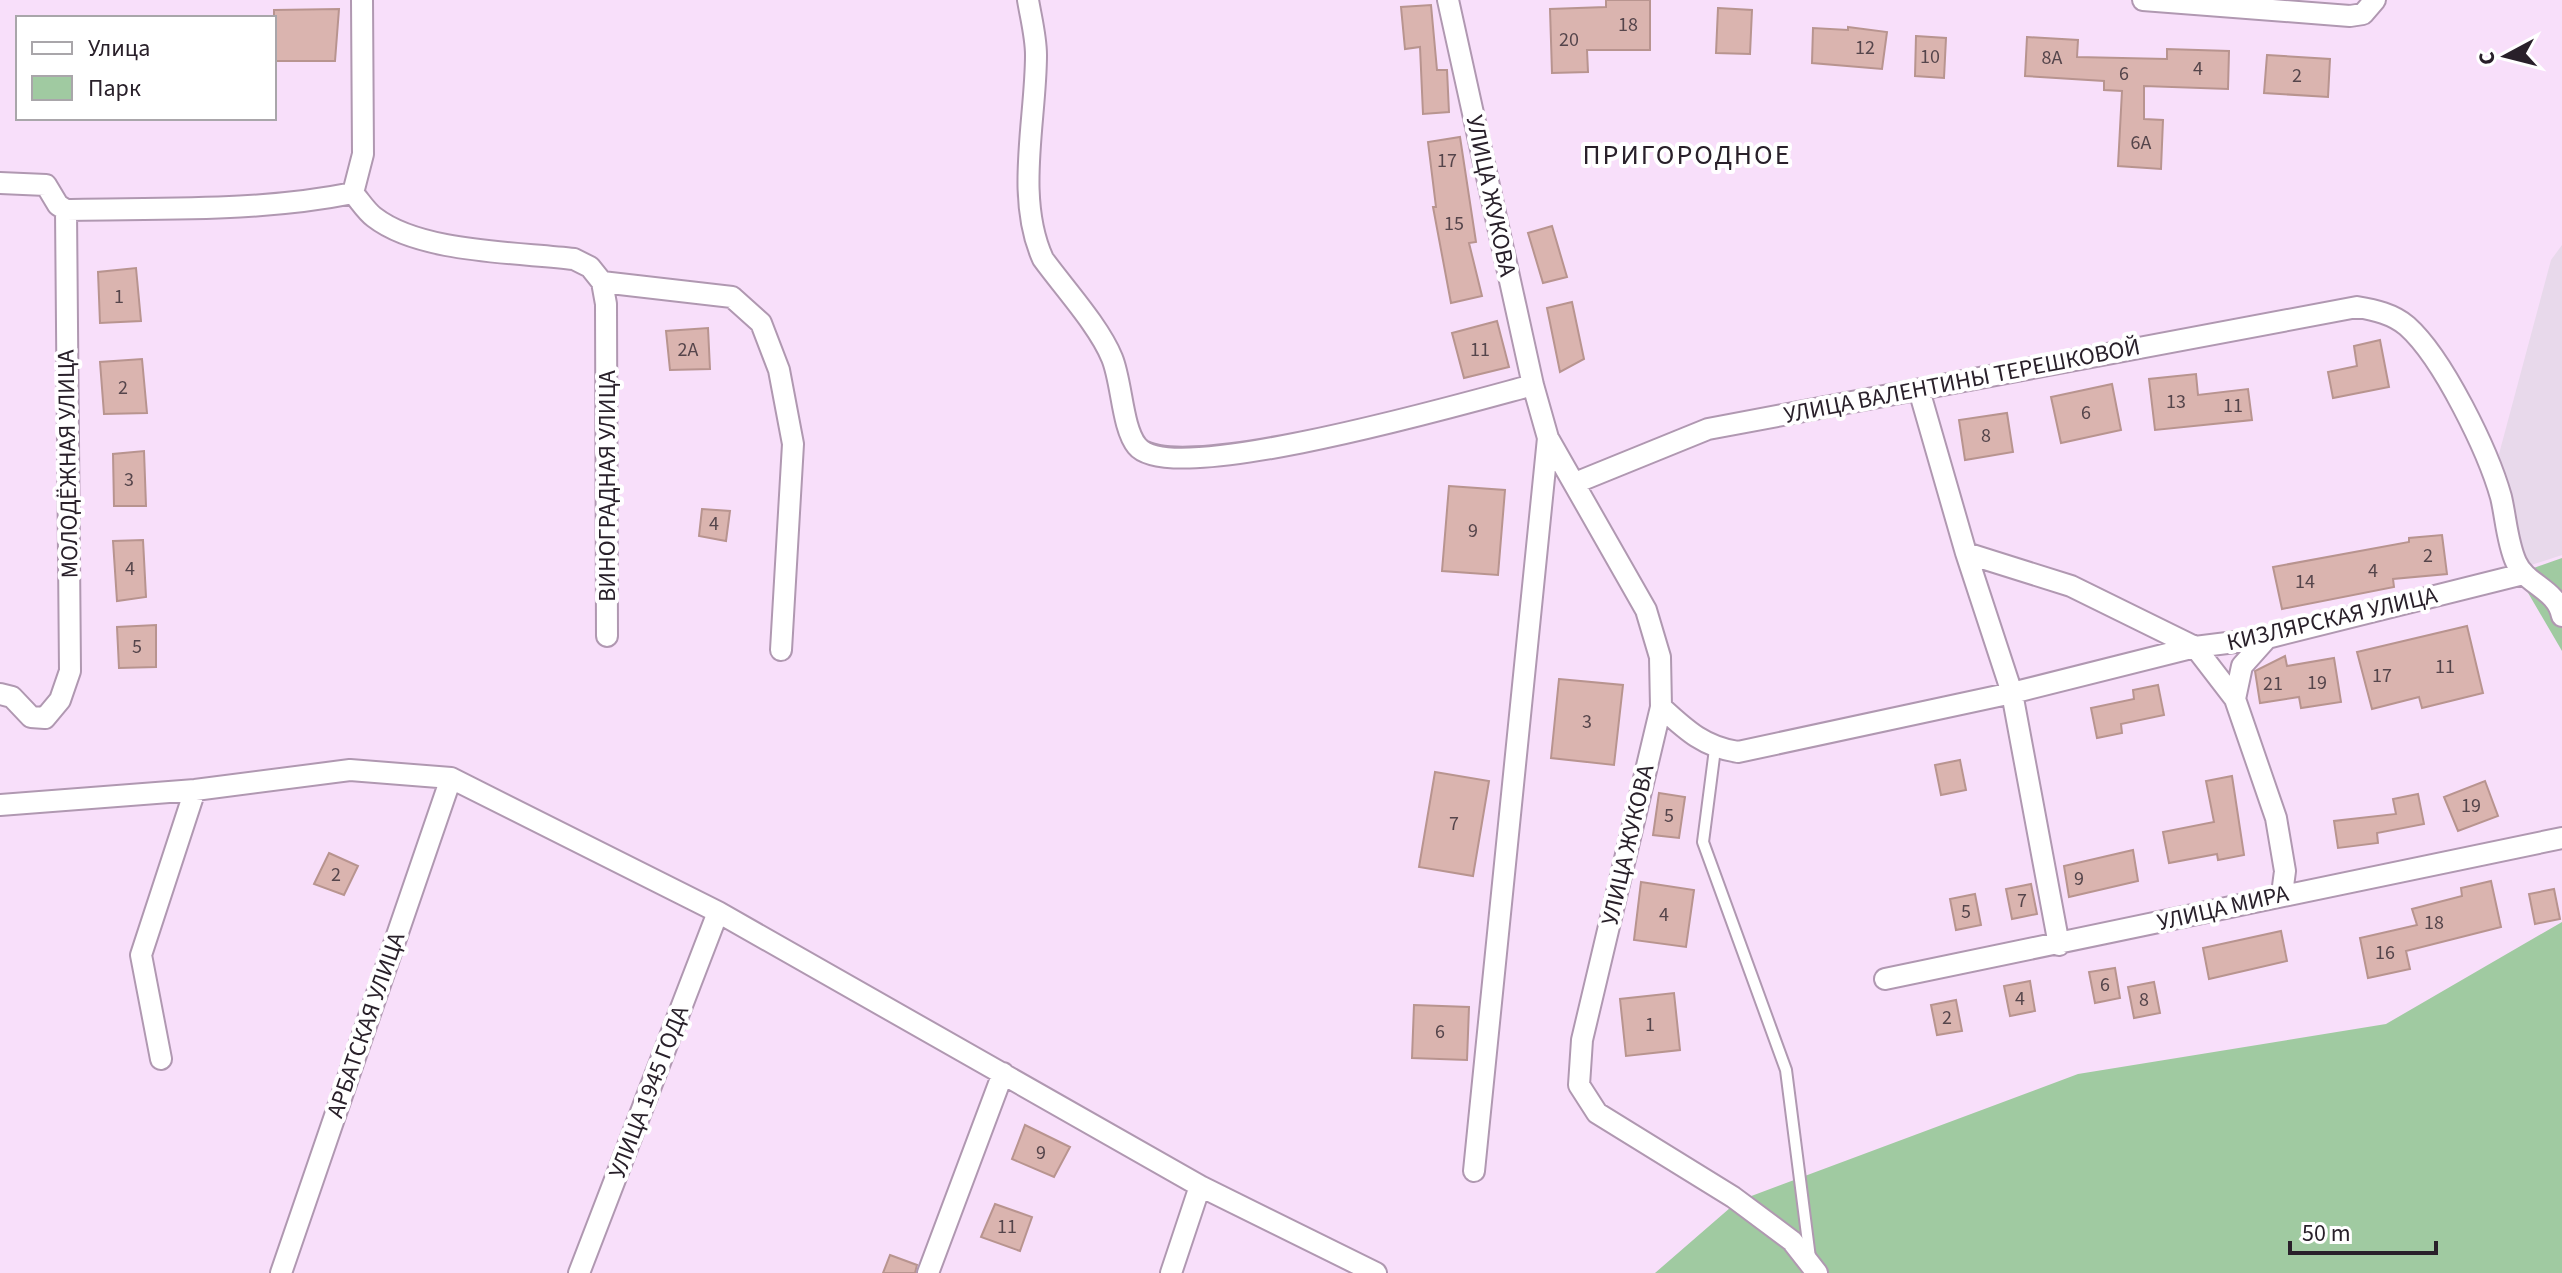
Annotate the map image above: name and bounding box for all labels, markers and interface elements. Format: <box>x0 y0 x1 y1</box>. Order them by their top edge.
house number: 18 <box>1618 11 1638 39</box>
legend <box>16 16 276 120</box>
north arrow <box>2466 16 2546 96</box>
house number: 20 <box>1559 26 1579 54</box>
text: Улица <box>88 31 150 66</box>
house number: 12 <box>1855 34 1875 62</box>
house number: 10 <box>1920 43 1940 71</box>
house number: 8А <box>2042 44 2063 72</box>
text: С <box>2470 50 2504 67</box>
house number: 4 <box>2193 55 2203 83</box>
house number: 6 <box>2119 60 2129 88</box>
house number: 2 <box>2292 62 2302 90</box>
text: Парк <box>88 71 141 106</box>
street label: УЛИЦА ЖУКОВА <box>1457 112 1525 280</box>
house number: 6А <box>2131 129 2152 157</box>
district label: ПРИГОРОДНОЕ <box>1583 135 1791 175</box>
house number: 17 <box>1437 147 1457 175</box>
house number: 15 <box>1444 210 1464 238</box>
house number: 1 <box>114 283 124 311</box>
street label: УЛИЦА ВАЛЕНТИНЫ ТЕРЕШКОВОЙ <box>1781 329 2143 433</box>
house number: 2А <box>678 336 699 364</box>
house number: 11 <box>1470 336 1490 364</box>
street label: МОЛОДЁЖНАЯ УЛИЦА <box>49 349 87 579</box>
street label: ВИНОГРАДНАЯ УЛИЦА <box>590 370 625 602</box>
house number: 2 <box>118 374 128 402</box>
house number: 13 <box>2166 388 2186 416</box>
house number: 11 <box>2223 392 2243 420</box>
house number: 6 <box>2081 399 2091 427</box>
house number: 8 <box>1981 422 1991 450</box>
house number: 3 <box>124 466 134 494</box>
house number: 4 <box>709 510 719 538</box>
house number: 9 <box>1468 517 1478 545</box>
house number: 2 <box>2423 542 2433 570</box>
house number: 4 <box>125 555 135 583</box>
house number: 4 <box>2368 557 2378 585</box>
house number: 14 <box>2295 568 2315 596</box>
street label: КИЗЛЯРСКАЯ УЛИЦА <box>2223 578 2441 660</box>
house number: 5 <box>132 633 142 661</box>
house number: 11 <box>2435 653 2455 681</box>
house number: 17 <box>2372 662 2392 690</box>
house number: 19 <box>2307 669 2327 697</box>
house number: 21 <box>2263 670 2283 698</box>
house number: 3 <box>1582 708 1592 736</box>
street label: УЛИЦА ЖУКОВА <box>1593 761 1663 929</box>
house number: 19 <box>2461 792 2481 820</box>
house number: 5 <box>1664 802 1674 830</box>
house number: 7 <box>1449 810 1459 838</box>
house number: 2 <box>331 861 341 889</box>
house number: 9 <box>2074 865 2084 893</box>
street label: УЛИЦА МИРА <box>2154 876 2292 940</box>
house number: 7 <box>2017 887 2027 915</box>
house number: 5 <box>1961 898 1971 926</box>
house number: 4 <box>1659 901 1669 929</box>
house number: 18 <box>2424 909 2444 937</box>
street label: АРБАТСКАЯ УЛИЦА <box>318 927 414 1123</box>
house number: 16 <box>2375 939 2395 967</box>
house number: 6 <box>2100 971 2110 999</box>
house number: 4 <box>2015 985 2025 1013</box>
house number: 8 <box>2139 986 2149 1014</box>
street label: УЛИЦА 1945 ГОДА <box>600 1001 698 1183</box>
house number: 2 <box>1942 1004 1952 1032</box>
house number: 1 <box>1645 1011 1655 1039</box>
house number: 6 <box>1435 1018 1445 1046</box>
house number: 9 <box>1036 1139 1046 1167</box>
scale bar <box>2290 1205 2436 1255</box>
house number: 11 <box>997 1213 1017 1241</box>
text: 50 m <box>2302 1216 2351 1251</box>

